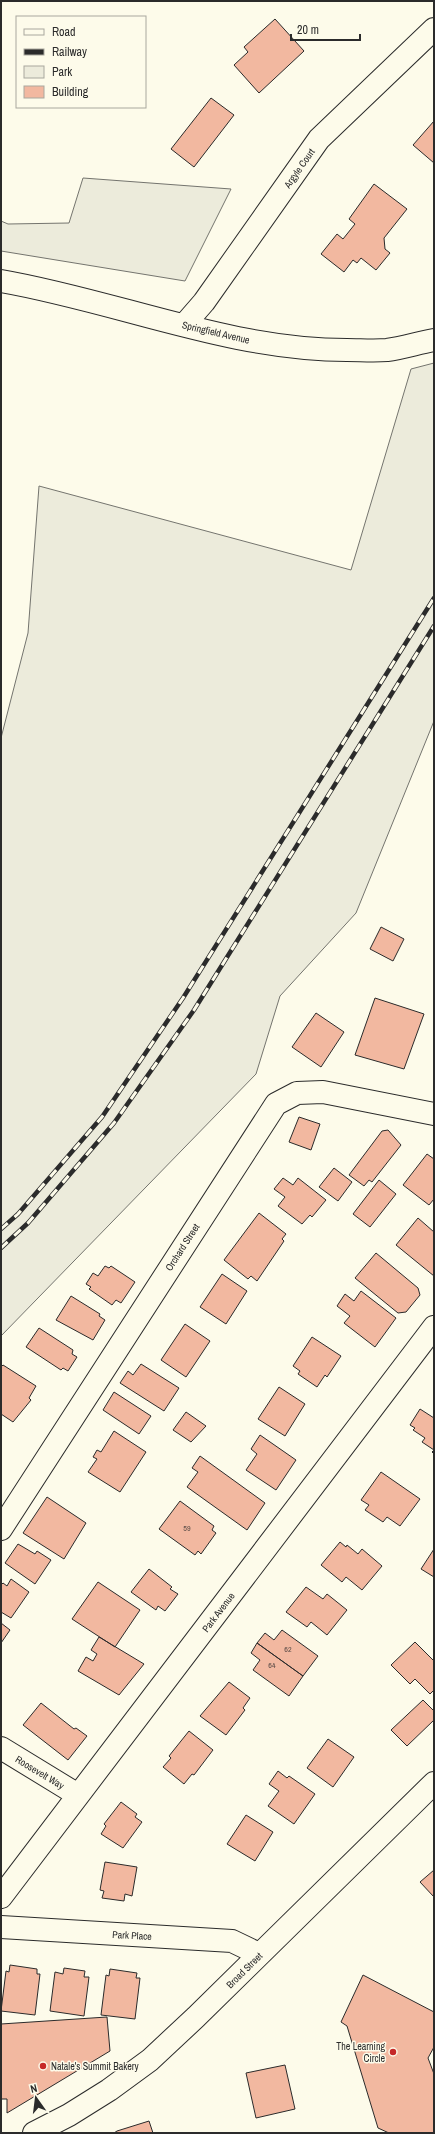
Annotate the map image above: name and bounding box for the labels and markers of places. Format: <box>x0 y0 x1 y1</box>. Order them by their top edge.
place label: The Learning Circle <box>336 2040 385 2065</box>
marker: The Learning Circle <box>388 2047 398 2057</box>
place label: Natale's Summit Bakery <box>51 2060 140 2073</box>
marker: Natale's Summit Bakery <box>38 2061 48 2071</box>

